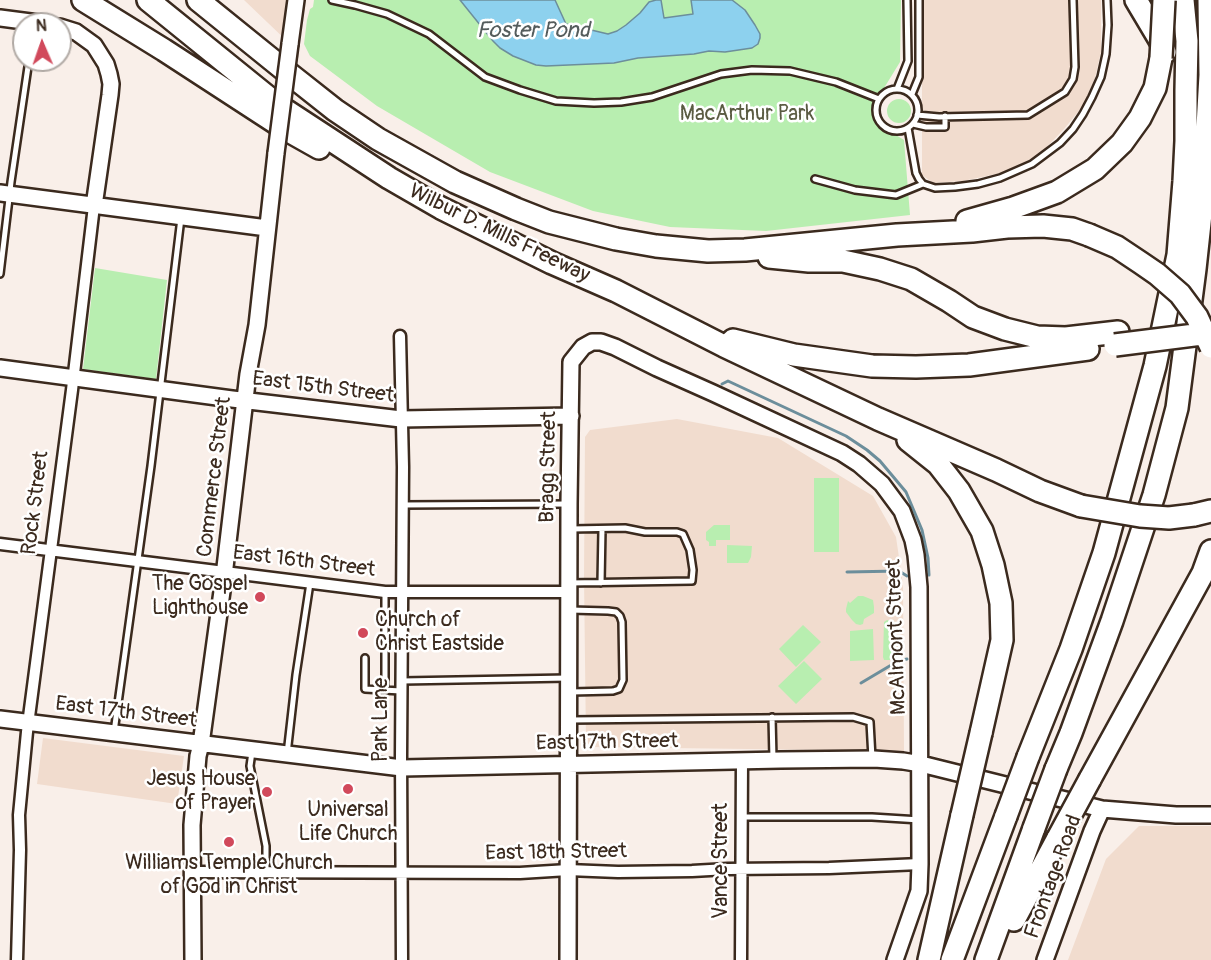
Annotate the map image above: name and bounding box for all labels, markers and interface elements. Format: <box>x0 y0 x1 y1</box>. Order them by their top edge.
north arrow <box>12 12 72 72</box>
text: N <box>36 16 47 36</box>
water label: Foster Pond <box>476 18 590 44</box>
park label: MacArthur Park <box>680 102 814 128</box>
street label: Wilbur D. Mills Freeway <box>404 179 594 289</box>
street label: East 15th Street <box>251 367 395 409</box>
street label: Commerce Street <box>193 395 237 559</box>
street label: Bragg Street <box>535 411 563 523</box>
street label: Rock Street <box>17 450 55 556</box>
street label: East 16th Street <box>231 541 377 583</box>
street label: McAlmont Street <box>882 559 912 715</box>
place label: The Gospel Lighthouse <box>152 572 248 622</box>
marker: The Gospel Lighthouse <box>253 590 267 604</box>
place label: Church of Christ Eastside <box>375 608 504 658</box>
marker: Church of Christ Eastside <box>356 626 370 640</box>
street label: Park Lane <box>369 678 395 762</box>
street label: East 17th Street <box>54 692 198 734</box>
street label: East 17th Street <box>536 729 678 757</box>
place label: Jesus House of Prayer <box>146 767 255 817</box>
marker: Universal Life Church <box>341 782 355 796</box>
marker: Jesus House of Prayer <box>260 785 274 799</box>
place label: Universal Life Church <box>298 798 398 848</box>
street label: Vance Street <box>709 803 735 919</box>
street label: Frontage Road <box>1020 812 1088 942</box>
marker: Williams Temple Church of God in Christ <box>222 835 236 849</box>
street label: East 18th Street <box>485 839 627 867</box>
place label: Williams Temple Church of God in Christ <box>125 851 333 901</box>

